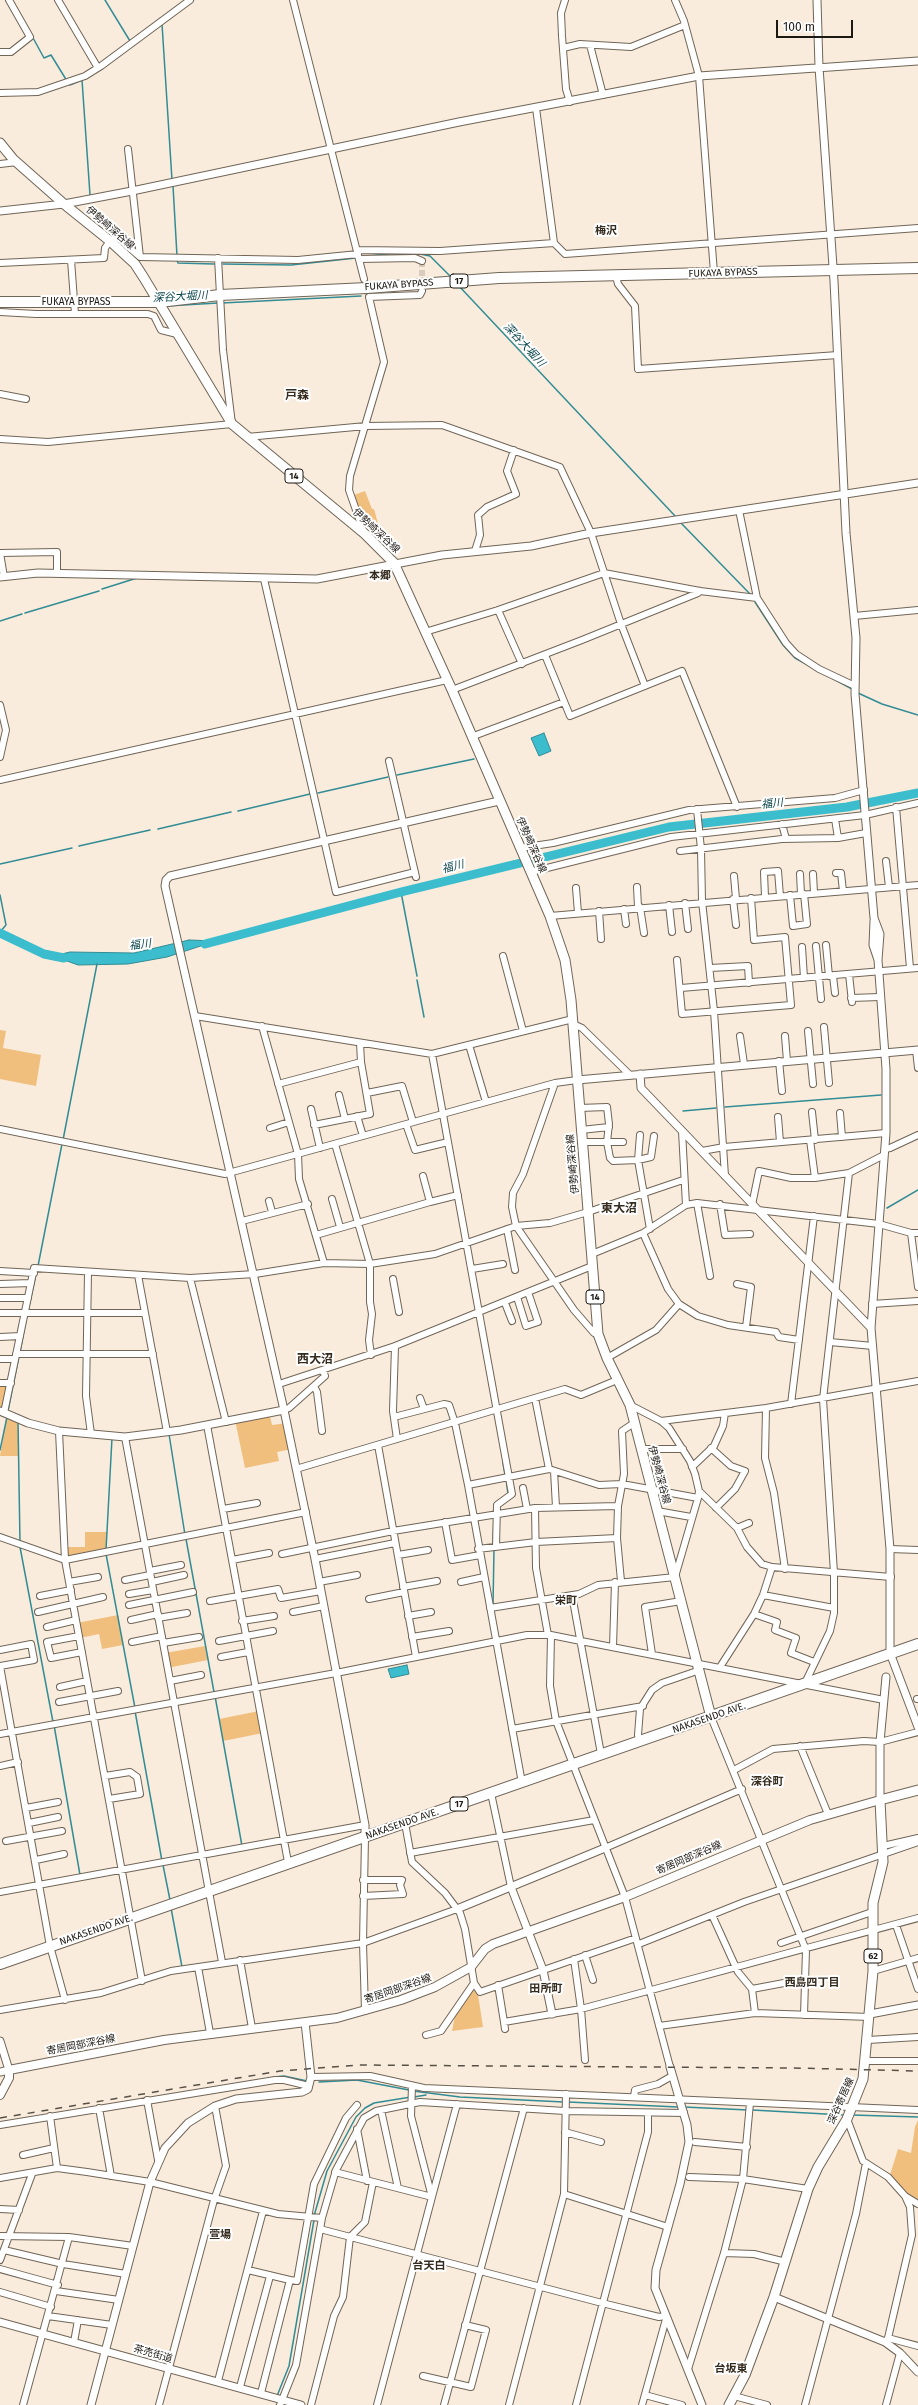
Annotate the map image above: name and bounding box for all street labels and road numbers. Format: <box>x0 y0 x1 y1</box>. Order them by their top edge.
street label: 伊勢崎深谷線 <box>83 204 137 252</box>
street label: FUKAYA BYPASS <box>688 266 758 280</box>
road number: 17 <box>450 274 468 288</box>
street label: FUKAYA BYPASS <box>364 277 434 293</box>
street label: FUKAYA BYPASS <box>41 296 111 308</box>
road number: 14 <box>285 469 303 483</box>
street label: 伊勢崎深谷線 <box>350 506 402 556</box>
street label: 伊勢崎深谷線 <box>513 815 549 875</box>
street label: 伊勢崎深谷線 <box>564 1134 582 1194</box>
road number: 14 <box>586 1290 604 1304</box>
street label: 伊勢崎深谷線 <box>645 1444 673 1506</box>
street label: NAKASENDO AVE. <box>671 1700 747 1736</box>
road number: 17 <box>450 1797 468 1811</box>
street label: NAKASENDO AVE. <box>364 1806 440 1842</box>
street label: 寄居岡部深谷線 <box>654 1839 724 1877</box>
street label: NAKASENDO AVE. <box>58 1912 134 1948</box>
road number: 62 <box>864 1949 882 1963</box>
street label: 寄居岡部深谷線 <box>363 1972 433 2006</box>
street label: 寄居岡部深谷線 <box>45 2032 117 2058</box>
street label: 深谷寄居線 <box>825 2076 857 2126</box>
street label: 茶売街道 <box>132 2343 174 2365</box>

